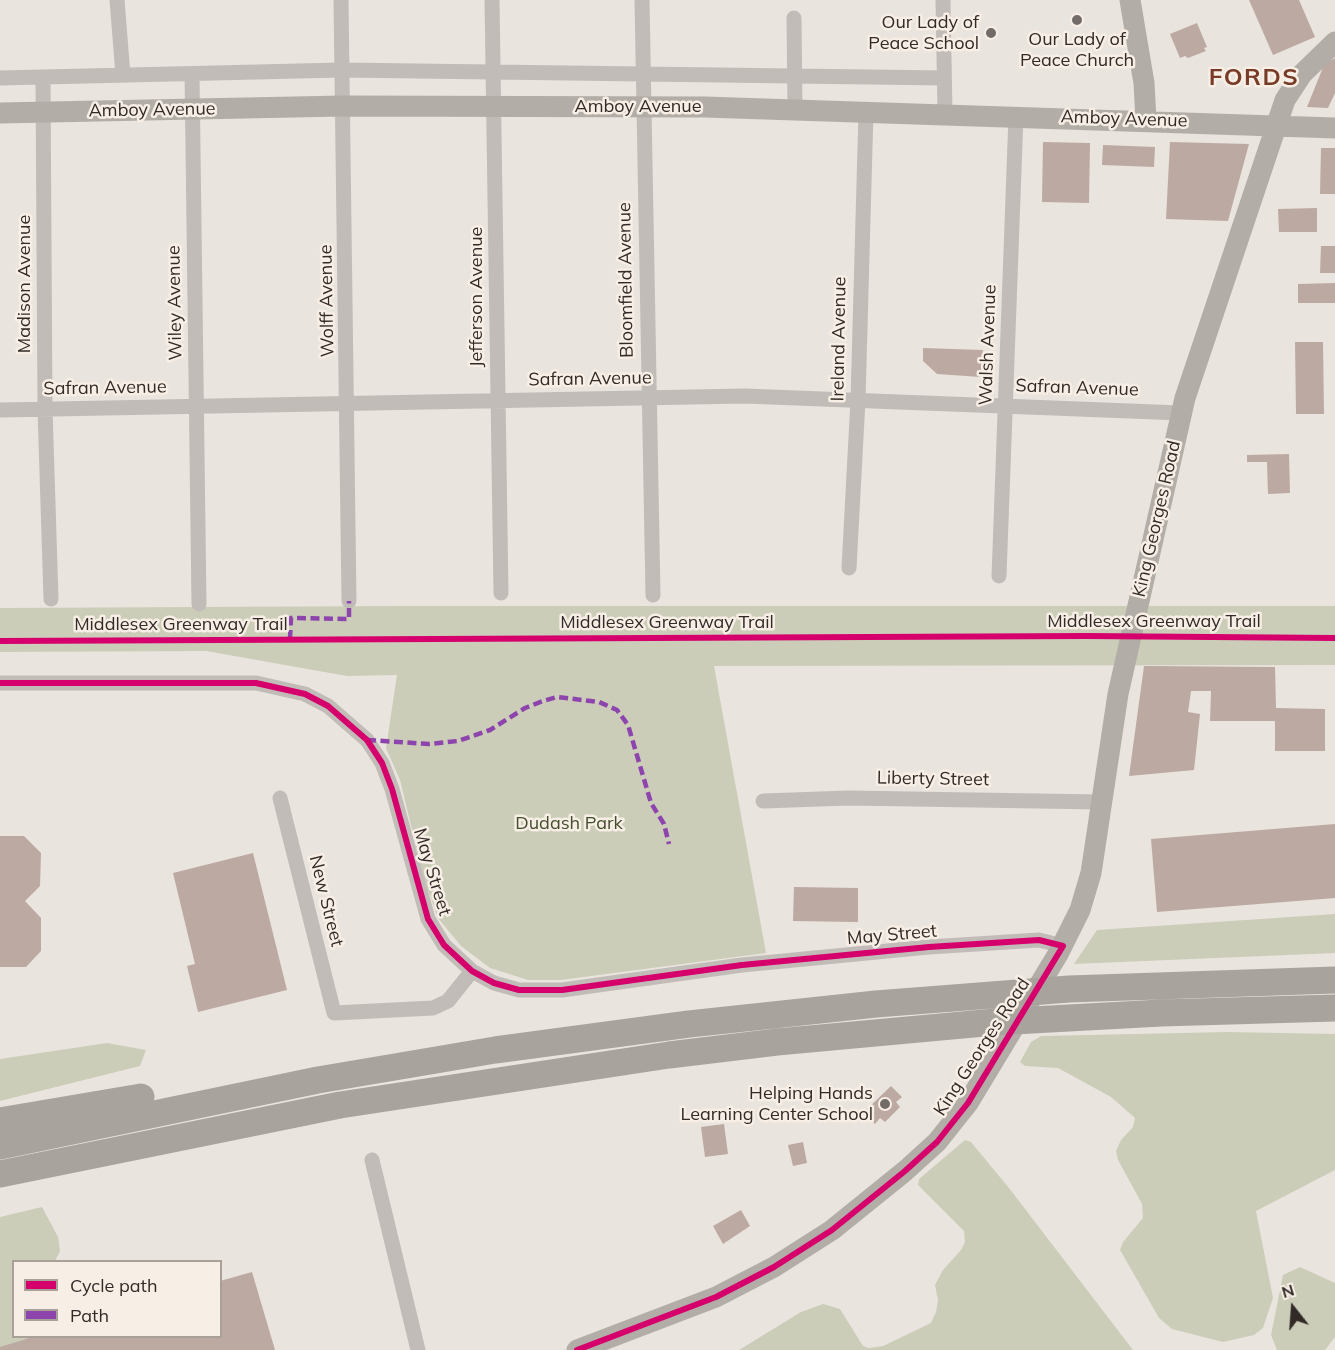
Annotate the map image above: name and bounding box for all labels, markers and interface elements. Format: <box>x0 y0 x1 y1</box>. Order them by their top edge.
place label: Our Lady of Peace School <box>868 12 979 54</box>
marker: Our Lady of Peace Church <box>1070 13 1084 27</box>
marker: Our Lady of Peace School <box>984 26 998 40</box>
place label: Our Lady of Peace Church <box>1020 29 1134 72</box>
district label: FORDS <box>1209 64 1299 92</box>
street label: Amboy Avenue <box>575 96 701 118</box>
street label: Amboy Avenue <box>88 98 216 122</box>
street label: Amboy Avenue <box>1060 106 1188 132</box>
street label: Bloomfield Avenue <box>614 202 638 358</box>
street label: Madison Avenue <box>14 215 36 353</box>
street label: Jefferson Avenue <box>466 227 488 367</box>
street label: Wolff Avenue <box>315 244 339 358</box>
street label: Wiley Avenue <box>163 245 187 361</box>
street label: Ireland Avenue <box>827 276 851 402</box>
street label: Walsh Avenue <box>975 284 1001 406</box>
street label: Safran Avenue <box>528 367 652 391</box>
street label: Safran Avenue <box>1015 375 1139 401</box>
street label: Safran Avenue <box>43 376 167 400</box>
street label: King Georges Road <box>1128 439 1186 599</box>
street label: Middlesex Greenway Trail <box>1047 611 1261 633</box>
street label: Middlesex Greenway Trail <box>560 612 774 634</box>
street label: Middlesex Greenway Trail <box>74 614 288 636</box>
street label: Liberty Street <box>877 767 989 791</box>
park label: Dudash Park <box>515 813 623 835</box>
street label: May Street <box>408 826 456 918</box>
street label: New Street <box>304 853 348 949</box>
street label: May Street <box>846 920 938 950</box>
street label: King Georges Road <box>929 974 1035 1120</box>
place label: Helping Hands Learning Center School <box>680 1083 873 1126</box>
marker: Helping Hands Learning Center School <box>878 1097 892 1111</box>
legend <box>12 1260 222 1338</box>
text: Cycle path <box>70 1274 157 1297</box>
north arrow <box>1263 1278 1323 1338</box>
text: N <box>1279 1279 1296 1302</box>
text: Path <box>70 1304 109 1327</box>

